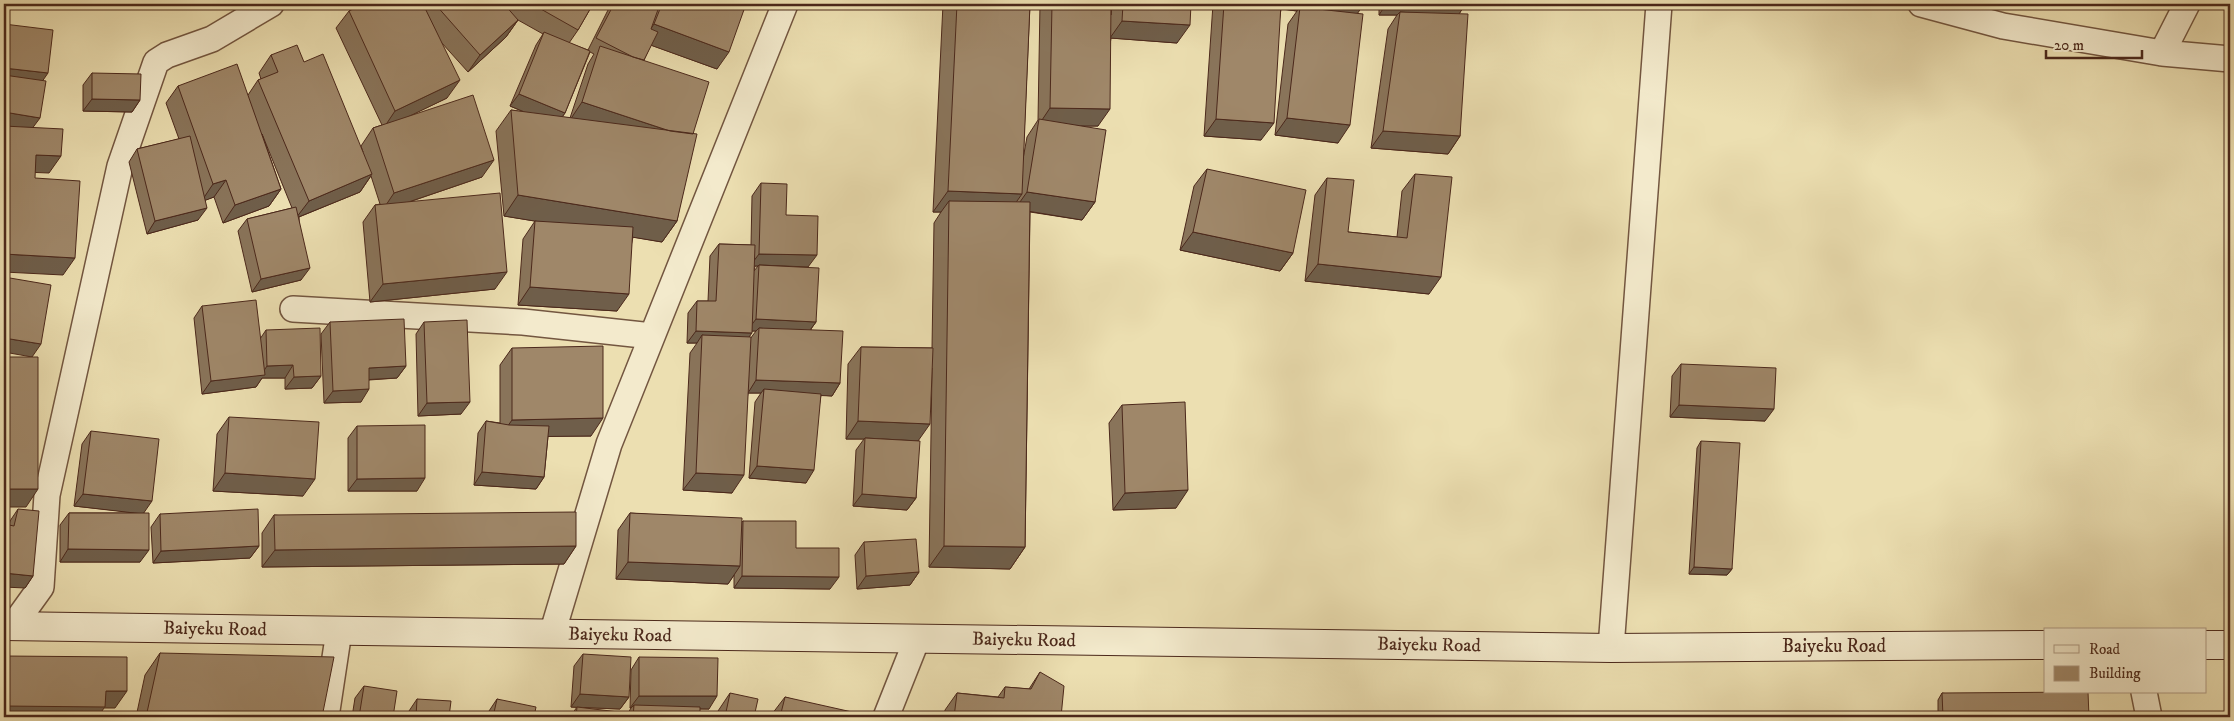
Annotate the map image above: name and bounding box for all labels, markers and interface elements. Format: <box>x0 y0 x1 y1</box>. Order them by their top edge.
scale bar <box>2046 28 2143 60</box>
text: 20 m <box>2054 36 2084 55</box>
street label: Baiyeku Road <box>163 617 268 641</box>
street label: Baiyeku Road <box>568 623 673 647</box>
street label: Baiyeku Road <box>972 628 1077 652</box>
legend <box>2044 628 2206 694</box>
street label: Baiyeku Road <box>1377 633 1482 657</box>
street label: Baiyeku Road <box>1782 635 1886 658</box>
text: Road <box>2089 640 2121 659</box>
text: Building <box>2089 664 2141 683</box>

